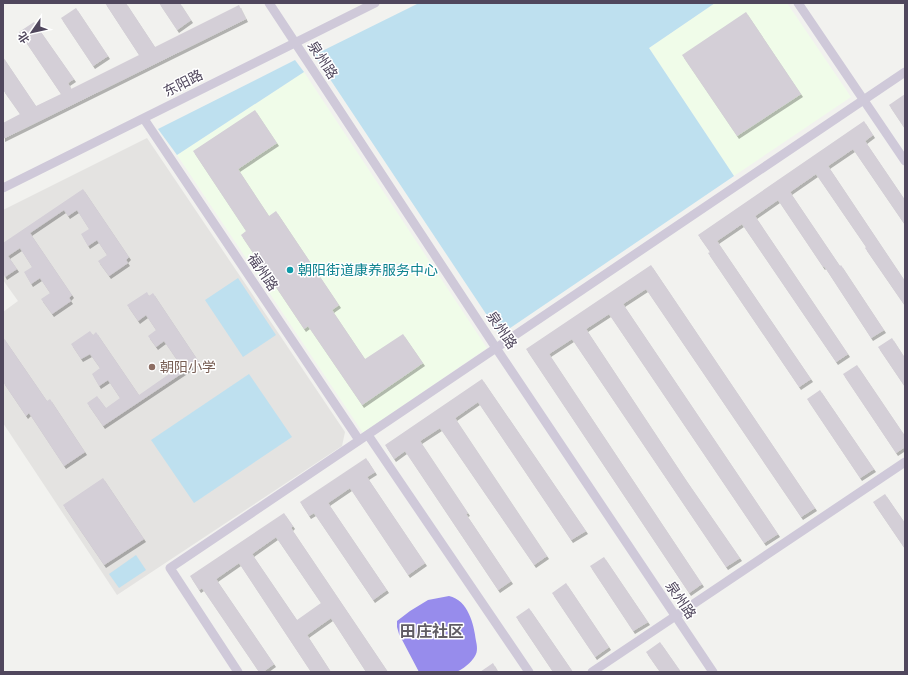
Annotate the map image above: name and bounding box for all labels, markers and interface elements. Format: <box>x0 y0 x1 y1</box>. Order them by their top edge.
north arrow <box>12 12 52 52</box>
text: 北 <box>15 29 33 46</box>
street label: 泉州路 <box>304 37 342 83</box>
street label: 东阳路 <box>160 65 206 101</box>
street label: 福州路 <box>244 250 282 294</box>
place label: 朝阳街道康养服务中心 <box>298 261 438 279</box>
marker: 朝阳街道康养服务中心 <box>285 265 295 275</box>
street label: 泉州路 <box>483 308 521 352</box>
place label: 朝阳小学 <box>160 358 216 376</box>
marker: 朝阳小学 <box>147 362 157 372</box>
street label: 泉州路 <box>662 578 700 622</box>
district label: 田庄社区 <box>400 621 464 641</box>

